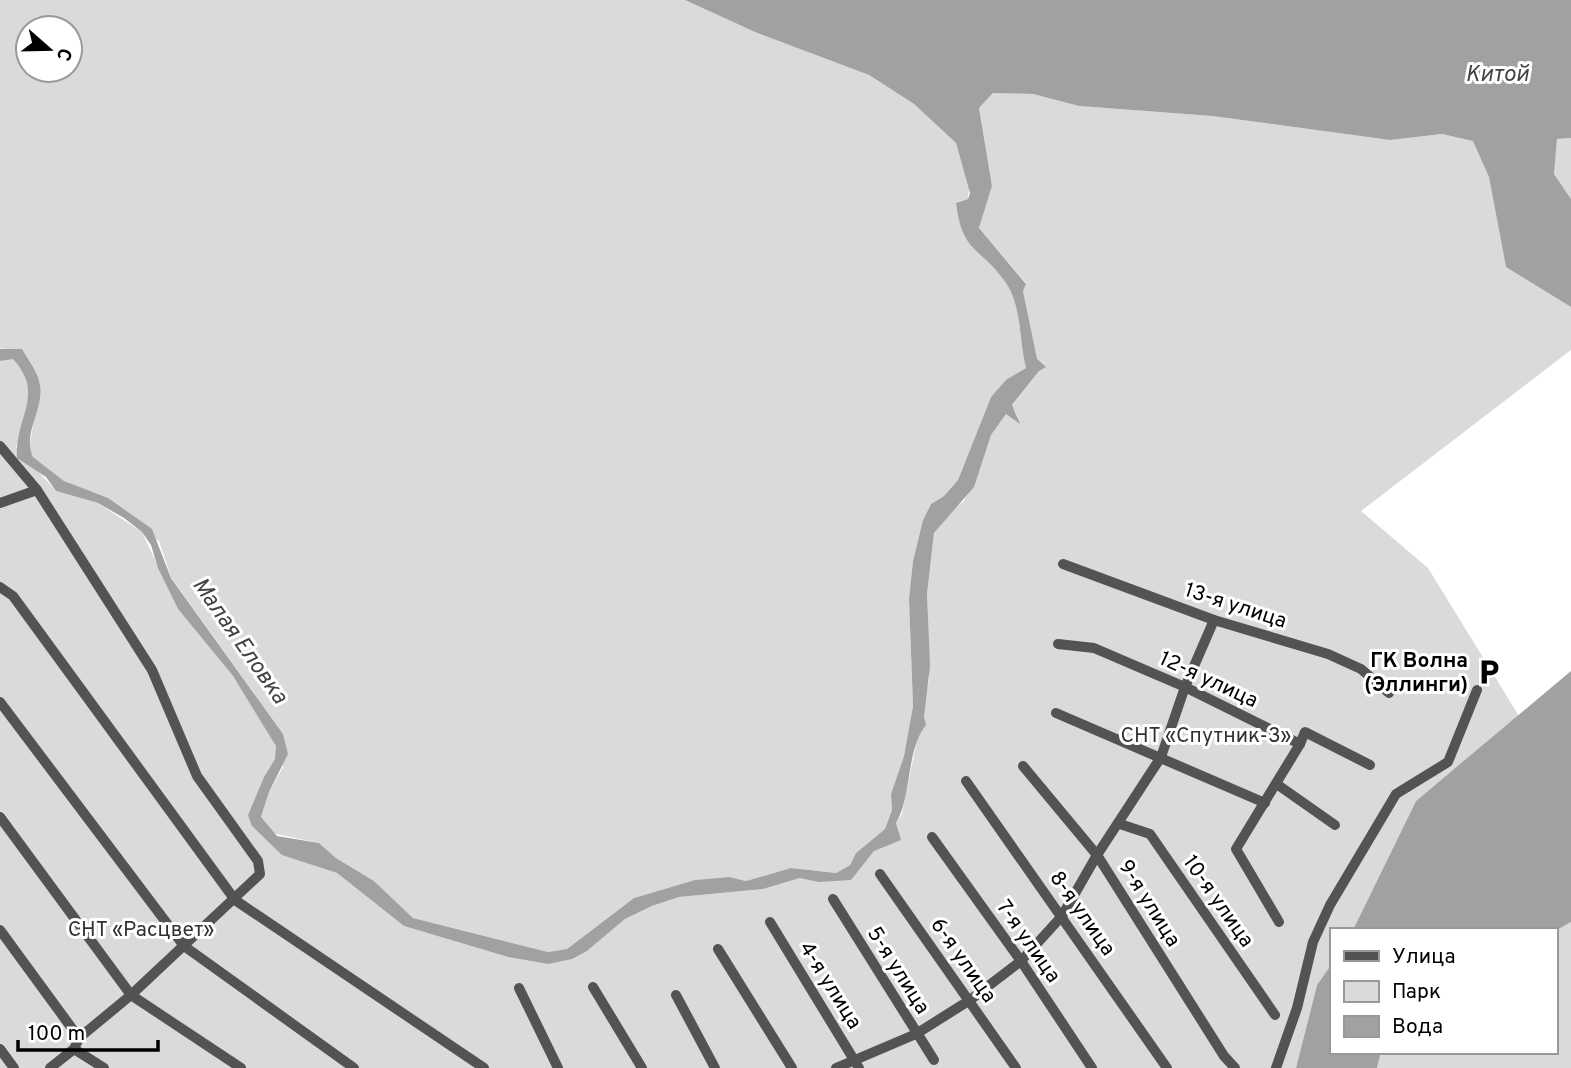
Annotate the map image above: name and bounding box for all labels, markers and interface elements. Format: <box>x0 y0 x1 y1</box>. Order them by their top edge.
north arrow <box>14 14 84 84</box>
text: С <box>50 44 76 64</box>
water label: Китой <box>1465 61 1530 90</box>
water label: Малая Еловка <box>185 573 293 710</box>
street label: 13-я улица <box>1181 577 1290 636</box>
street label: 12-я улица <box>1155 646 1262 715</box>
place label: ГК Волна (Эллинги) <box>1364 648 1468 699</box>
parking icon: ГК Волна (Эллинги) <box>1474 657 1504 687</box>
park label: СНТ «Спутник-3» <box>1121 723 1292 750</box>
street label: 10-я улица <box>1176 850 1259 953</box>
street label: 9-я улица <box>1111 855 1186 952</box>
street label: 8-я улица <box>1043 866 1121 962</box>
street label: 7-я улица <box>989 895 1066 989</box>
street label: 6-я улица <box>924 913 1002 1009</box>
park label: СНТ «Расцвет» <box>68 917 214 944</box>
street label: 5-я улица <box>860 922 935 1020</box>
legend <box>1330 928 1557 1054</box>
street label: 4-я улица <box>792 937 867 1035</box>
text: Улица <box>1392 944 1456 971</box>
text: Парк <box>1392 979 1441 1006</box>
scale bar <box>18 1009 158 1052</box>
text: Вода <box>1392 1014 1443 1041</box>
text: 100 m <box>28 1021 85 1048</box>

